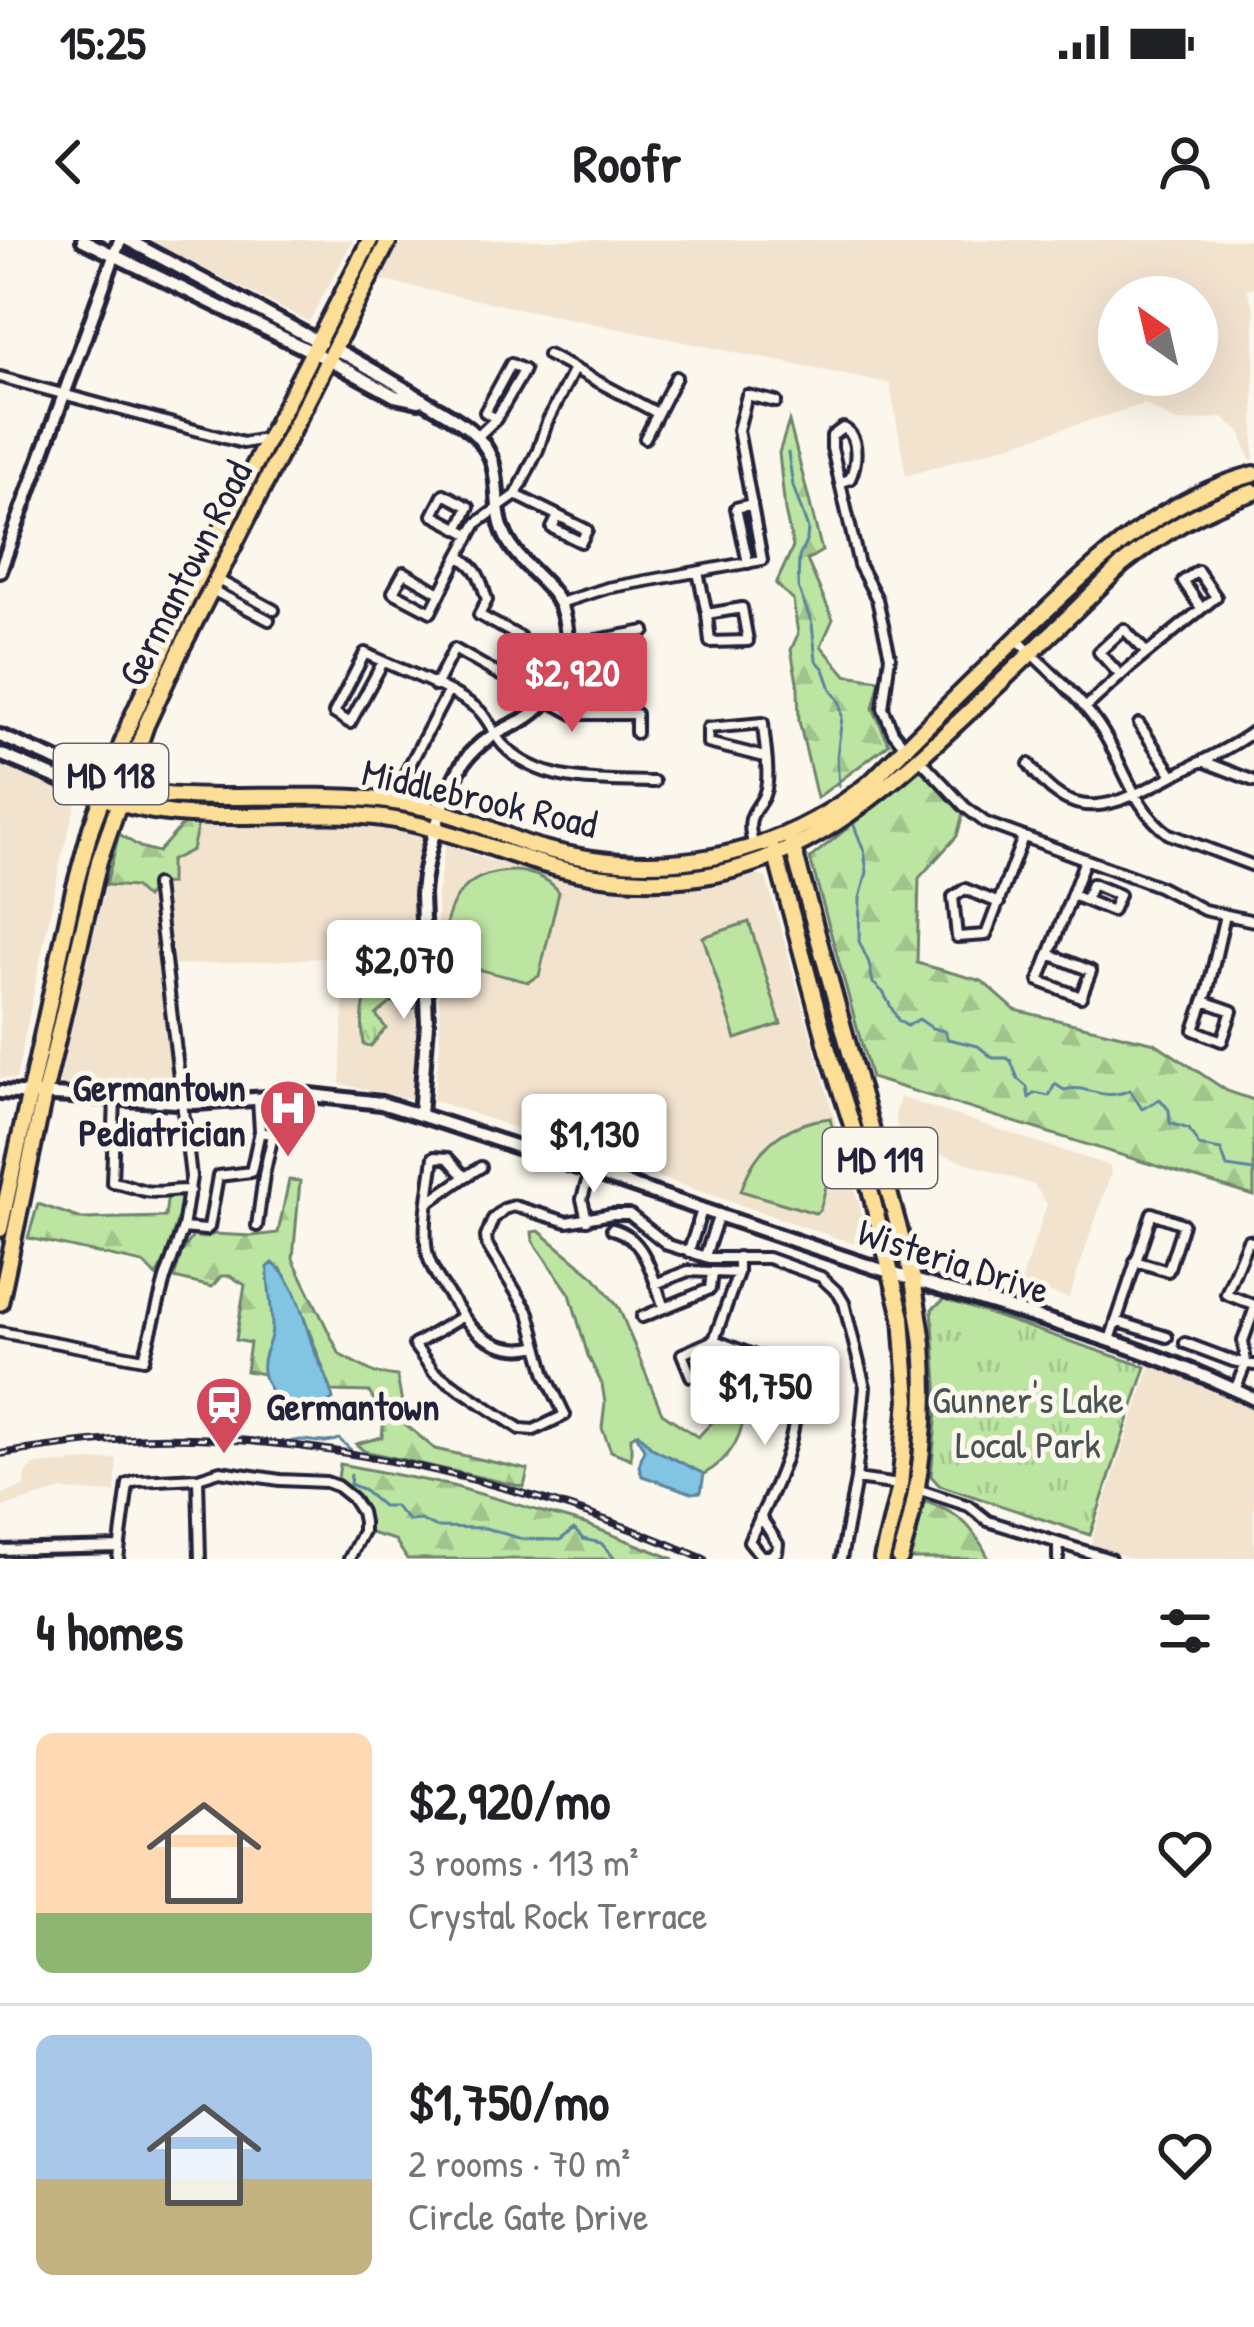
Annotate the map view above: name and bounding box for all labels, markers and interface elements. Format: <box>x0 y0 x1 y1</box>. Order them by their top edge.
text: 15:25 <box>60 12 146 73</box>
text: Roofr <box>573 126 681 199</box>
icon: back <box>36 129 102 195</box>
icon: person <box>1152 129 1218 195</box>
north arrow <box>1098 276 1218 396</box>
map controls <box>1098 276 1218 396</box>
street label: Germantown Road <box>104 451 264 695</box>
pin: $2,920 <box>474 633 670 735</box>
text: $2,920 <box>524 645 620 698</box>
road number: MD 118 <box>54 744 168 804</box>
street label: Middlebrook Road <box>357 744 603 850</box>
pin: $2,070 <box>306 920 502 1022</box>
text: $2,070 <box>354 932 454 985</box>
place label: Germantown Pediatrician <box>72 1060 246 1158</box>
hospital icon: Germantown Pediatrician <box>257 1077 319 1159</box>
pin: $1,130 <box>496 1094 692 1196</box>
text: $1,130 <box>549 1106 639 1159</box>
road number: MD 119 <box>823 1128 937 1188</box>
street label: Wisteria Drive <box>852 1204 1056 1316</box>
pin: $1,750 <box>667 1346 863 1448</box>
text: $1,750 <box>717 1358 813 1411</box>
park label: Gunner's Lake Local Park <box>932 1372 1124 1470</box>
station icon: Germantown <box>193 1374 255 1456</box>
place label: Germantown <box>266 1379 440 1432</box>
text: 4 homes <box>36 1597 183 1666</box>
icon: filters <box>1152 1598 1218 1664</box>
text: $2,920/mo <box>408 1766 610 1835</box>
icon: home <box>132 1781 276 1925</box>
icon: heart <box>1152 1820 1218 1886</box>
text: 3 rooms · 113 m² <box>408 1835 638 1888</box>
text: Crystal Rock Terrace <box>408 1888 707 1941</box>
text: $1,750/mo <box>408 2067 609 2136</box>
icon: home <box>132 2083 276 2227</box>
icon: heart <box>1152 2122 1218 2188</box>
text: 2 rooms · 70 m² <box>408 2136 630 2189</box>
text: Circle Gate Drive <box>408 2189 648 2242</box>

